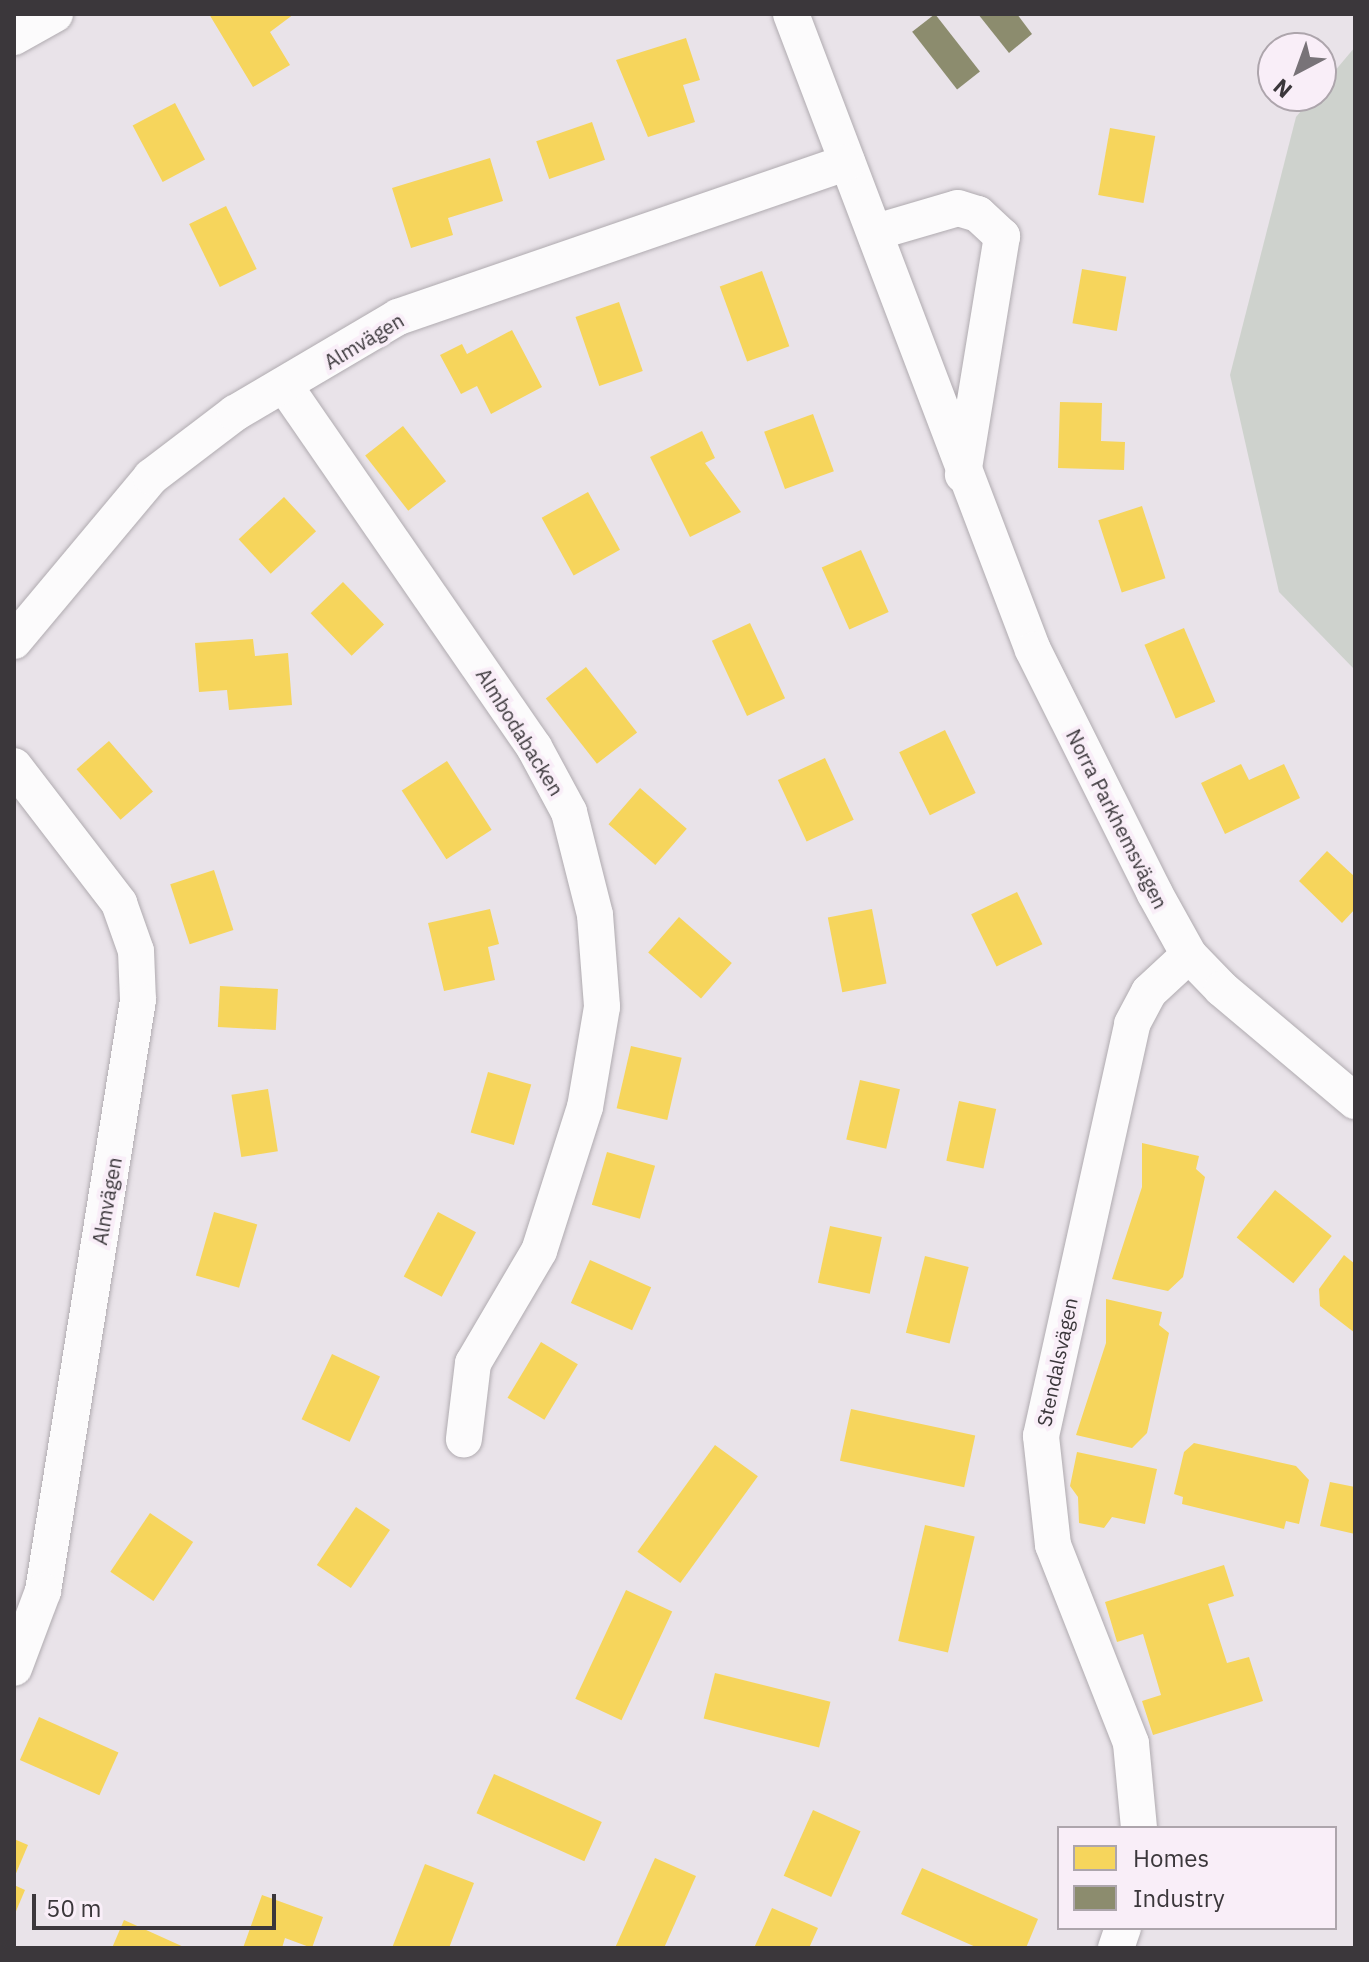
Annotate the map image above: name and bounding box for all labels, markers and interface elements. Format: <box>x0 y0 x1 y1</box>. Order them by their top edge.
north arrow <box>1257 32 1337 112</box>
text: N <box>1267 73 1298 105</box>
street label: Almvägen <box>320 308 408 374</box>
street label: Almbodabacken <box>471 664 569 800</box>
street label: Norra Parkhemsvägen <box>1061 725 1173 913</box>
street label: Almvägen <box>87 1155 127 1247</box>
street label: Stendalsvägen <box>1032 1295 1082 1429</box>
legend <box>1057 1826 1337 1930</box>
text: Homes <box>1133 1842 1209 1874</box>
scale bar <box>36 1878 280 1928</box>
text: Industry <box>1133 1882 1225 1914</box>
text: 50 m <box>46 1892 101 1924</box>

